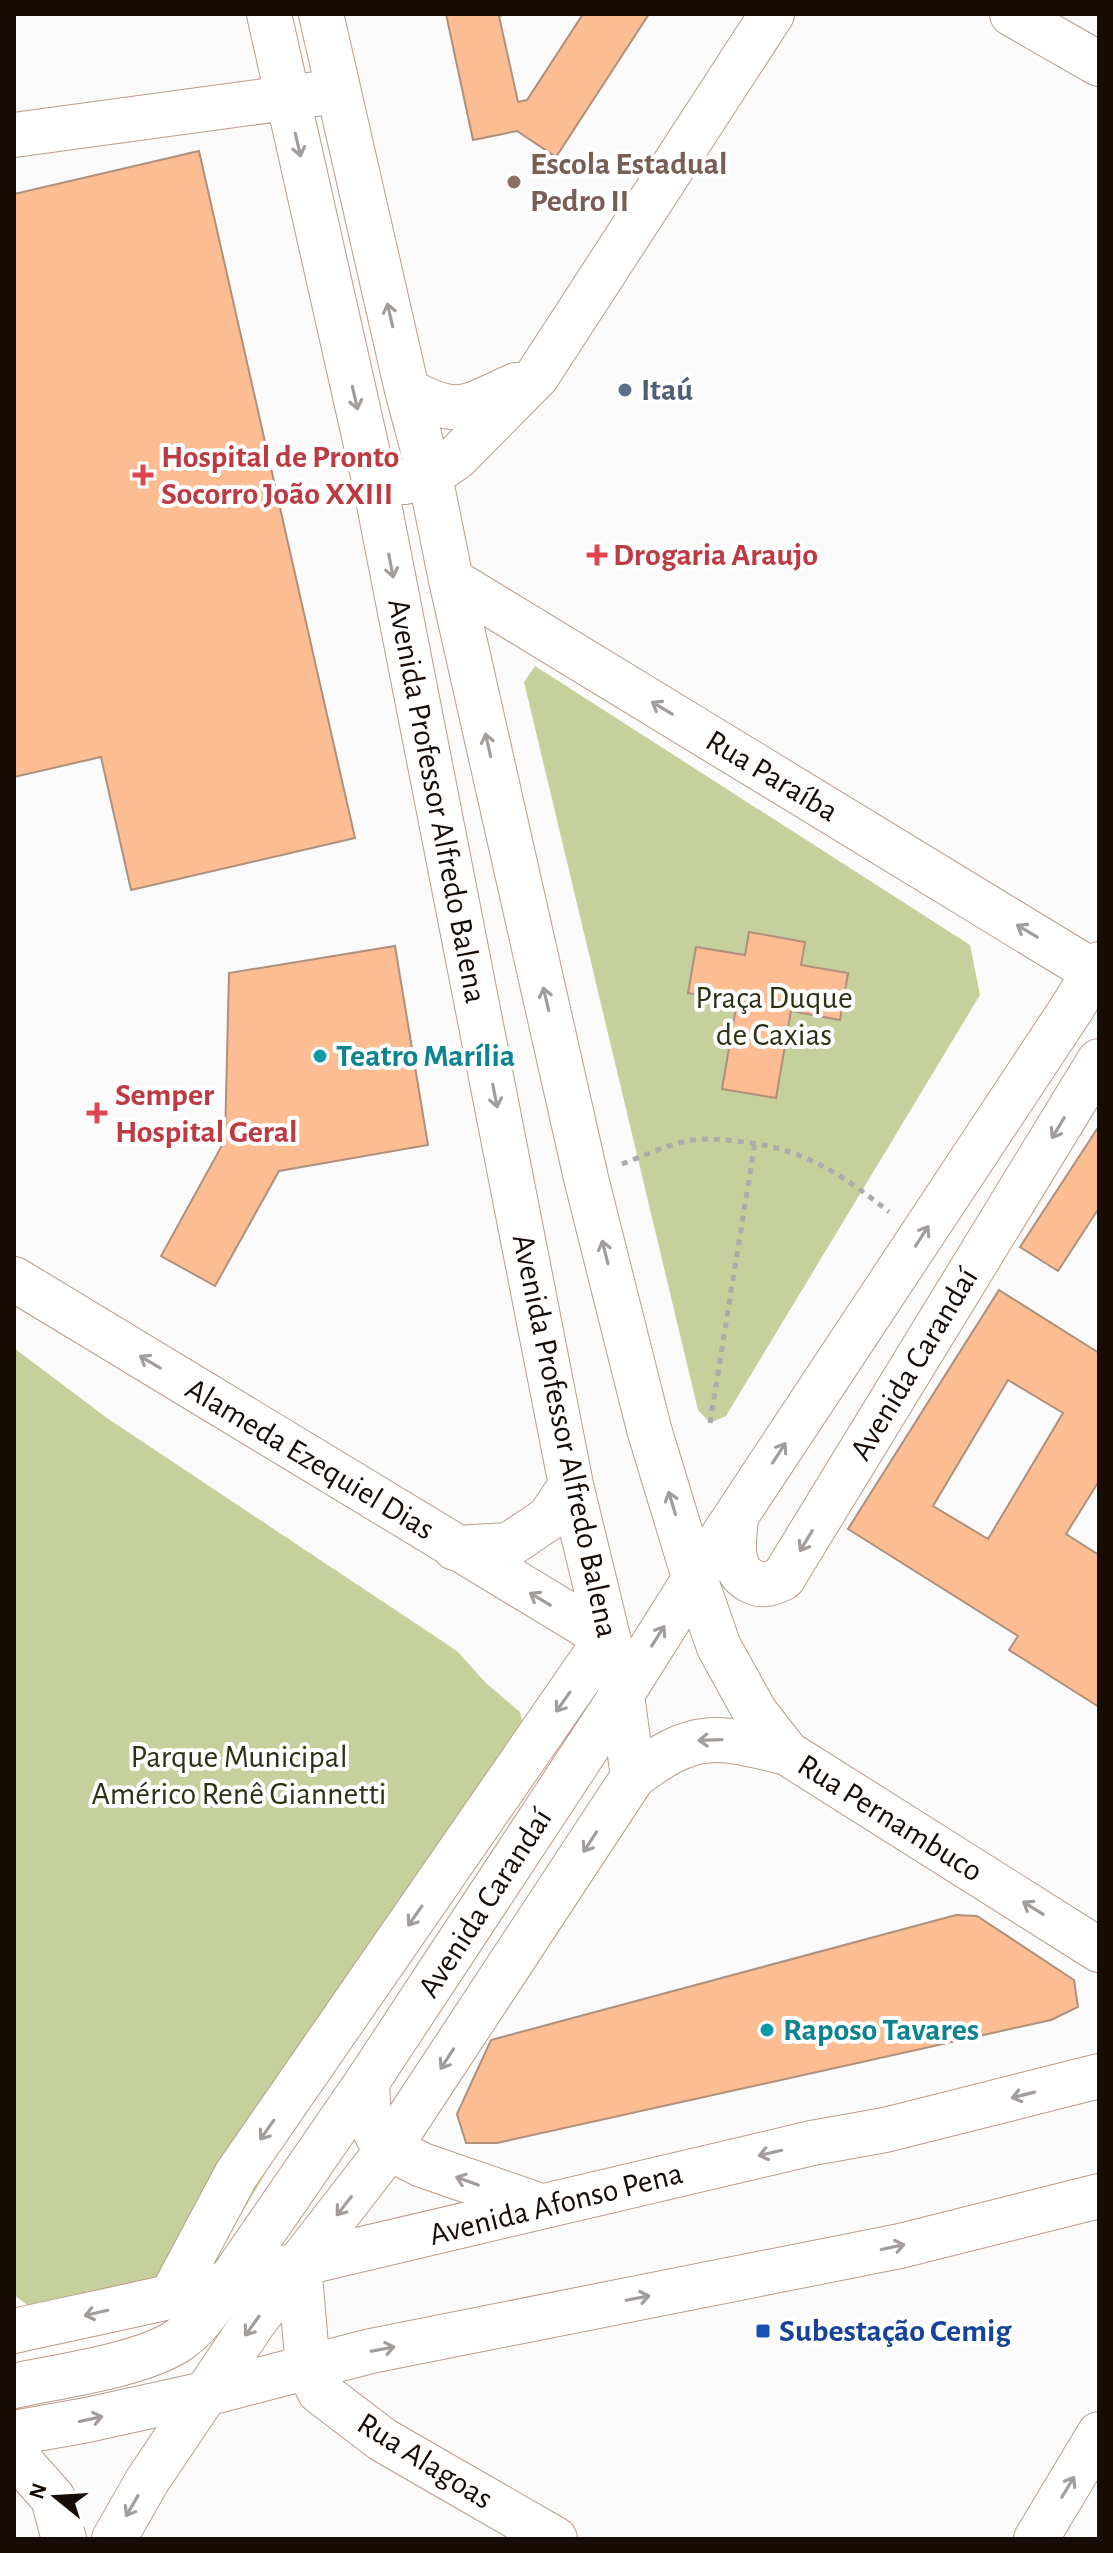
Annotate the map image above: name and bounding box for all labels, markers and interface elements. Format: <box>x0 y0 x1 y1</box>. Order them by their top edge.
one-way arrow <box>291 131 306 157</box>
place label: Escola Estadual Pedro II <box>530 148 727 217</box>
marker: Escola Estadual Pedro II <box>505 173 523 191</box>
one-way arrow <box>381 302 396 328</box>
place label: Itaú <box>641 374 693 406</box>
marker: Itaú <box>616 381 634 399</box>
one-way arrow <box>349 385 364 411</box>
place label: Hospital de Pronto Socorro João XXIII <box>161 441 399 510</box>
marker: Hospital de Pronto Socorro João XXIII <box>132 464 154 486</box>
place label: Drogaria Araujo <box>613 539 818 571</box>
marker: Drogaria Araujo <box>588 546 606 564</box>
one-way arrow <box>384 552 399 578</box>
street label: Avenida Professor Alfredo Balena <box>382 596 492 1006</box>
one-way arrow <box>651 700 674 716</box>
street label: Rua Paraíba <box>701 724 843 828</box>
one-way arrow <box>480 733 495 759</box>
one-way arrow <box>1016 923 1039 939</box>
park label: Praça Duque de Caxias <box>695 982 853 1051</box>
one-way arrow <box>538 987 553 1012</box>
place label: Teatro Marília <box>336 1040 515 1072</box>
marker: Teatro Marília <box>311 1047 329 1065</box>
place label: Semper Hospital Geral <box>115 1079 297 1148</box>
one-way arrow <box>488 1082 503 1108</box>
marker: Semper Hospital Geral <box>86 1102 108 1124</box>
one-way arrow <box>1050 1116 1066 1139</box>
one-way arrow <box>914 1225 930 1247</box>
street label: Avenida Professor Alfredo Balena <box>507 1231 623 1641</box>
one-way arrow <box>597 1240 612 1266</box>
street label: Avenida Carandaí <box>844 1262 984 1466</box>
one-way arrow <box>139 1353 162 1369</box>
street label: Alameda Ezequiel Dias <box>180 1372 440 1546</box>
one-way arrow <box>770 1442 787 1464</box>
one-way arrow <box>664 1491 679 1517</box>
one-way arrow <box>797 1529 813 1552</box>
one-way arrow <box>529 1591 552 1607</box>
one-way arrow <box>650 1626 667 1648</box>
one-way arrow <box>555 1691 571 1713</box>
one-way arrow <box>698 1733 724 1748</box>
park label: Parque Municipal Américo Renê Giannetti <box>92 1741 386 1810</box>
street label: Rua Pernambuco <box>792 1748 988 1888</box>
street label: Avenida Carandaí <box>412 1803 558 2003</box>
one-way arrow <box>582 1831 598 1853</box>
one-way arrow <box>1022 1900 1045 1916</box>
one-way arrow <box>407 1904 423 1926</box>
place label: Raposo Tavares <box>783 2014 979 2046</box>
marker: Raposo Tavares <box>758 2021 776 2039</box>
one-way arrow <box>439 2048 455 2070</box>
one-way arrow <box>1011 2089 1037 2104</box>
one-way arrow <box>259 2118 275 2140</box>
one-way arrow <box>758 2146 783 2161</box>
street label: Avenida Afonso Pena <box>426 2157 686 2251</box>
one-way arrow <box>455 2173 480 2188</box>
one-way arrow <box>335 2195 352 2216</box>
one-way arrow <box>880 2239 906 2254</box>
one-way arrow <box>625 2290 651 2305</box>
one-way arrow <box>83 2306 109 2321</box>
one-way arrow <box>244 2314 260 2336</box>
place label: Subestação Cemig <box>779 2315 1012 2347</box>
marker: Subestação Cemig <box>754 2322 772 2340</box>
one-way arrow <box>370 2341 396 2356</box>
street label: Rua Alagoas <box>352 2407 498 2515</box>
one-way arrow <box>77 2411 103 2426</box>
north arrow <box>16 2457 96 2537</box>
one-way arrow <box>1060 2476 1076 2499</box>
text: N <box>25 2480 51 2502</box>
one-way arrow <box>124 2494 139 2518</box>

